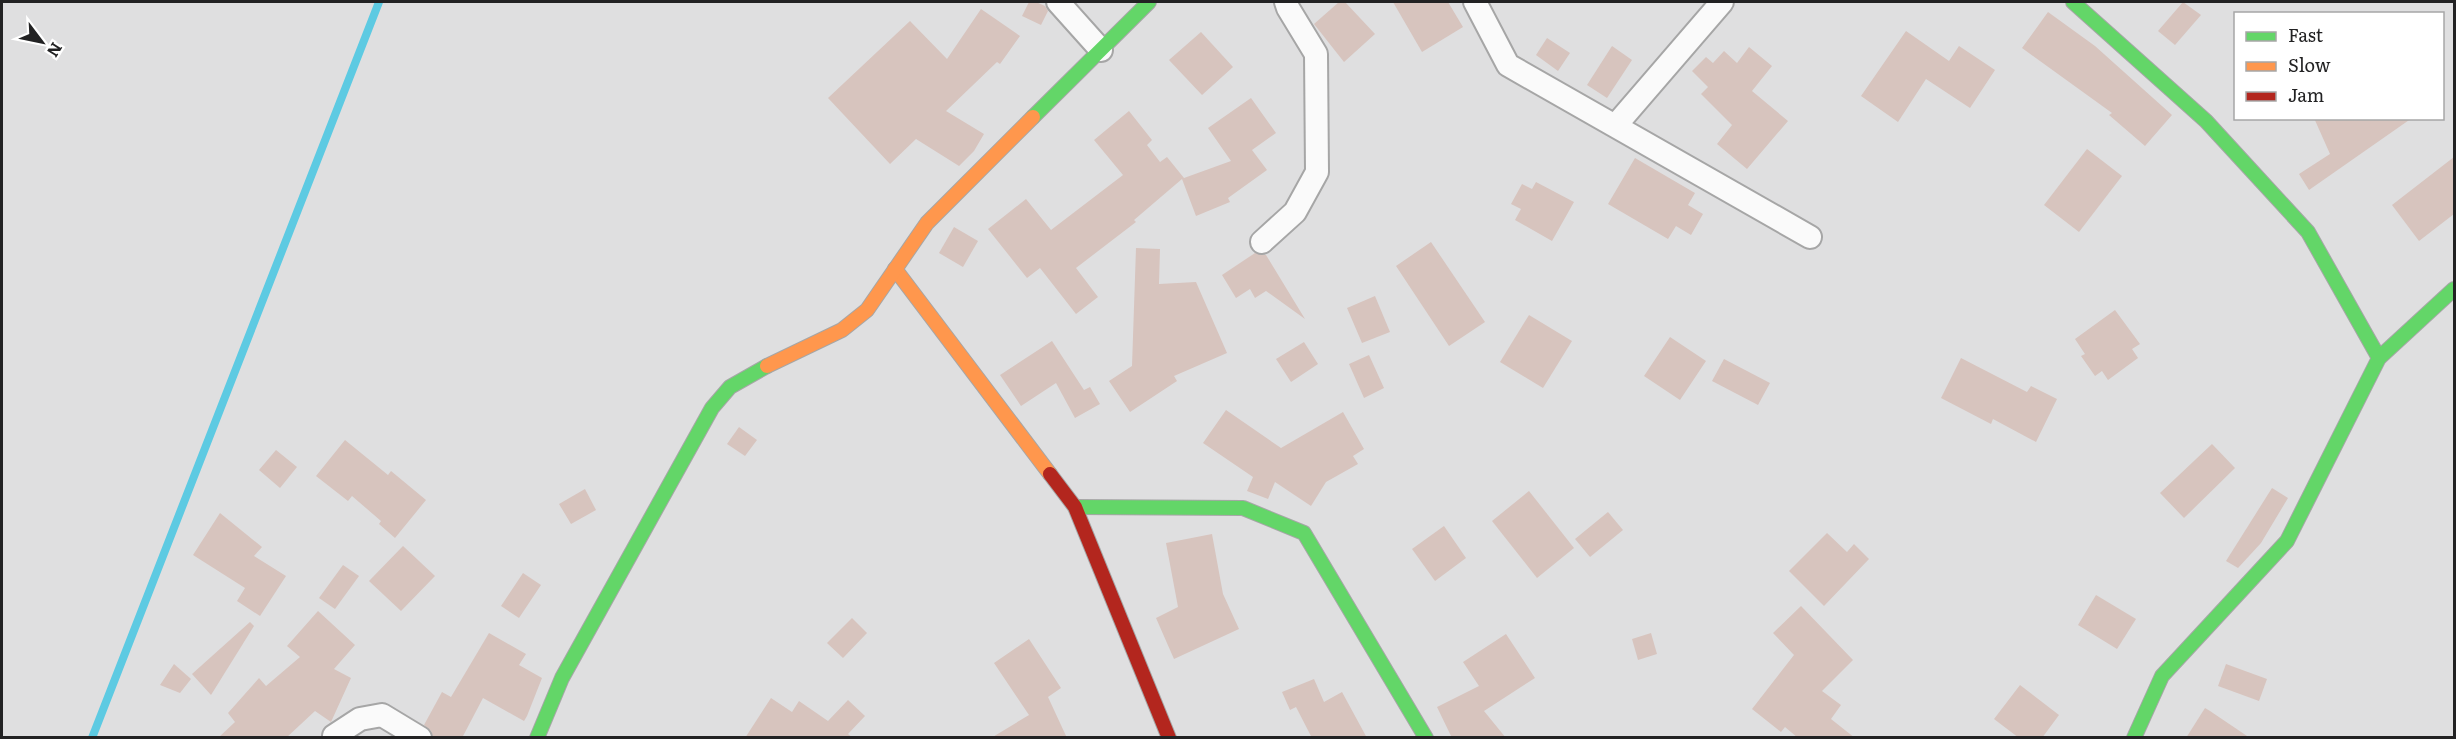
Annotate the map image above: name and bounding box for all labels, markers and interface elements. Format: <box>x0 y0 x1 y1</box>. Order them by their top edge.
north arrow <box>12 12 72 72</box>
legend <box>2234 12 2444 120</box>
text: Fast <box>2288 21 2324 48</box>
text: N <box>42 38 69 63</box>
text: Slow <box>2288 51 2331 78</box>
text: Jam <box>2288 81 2324 108</box>

